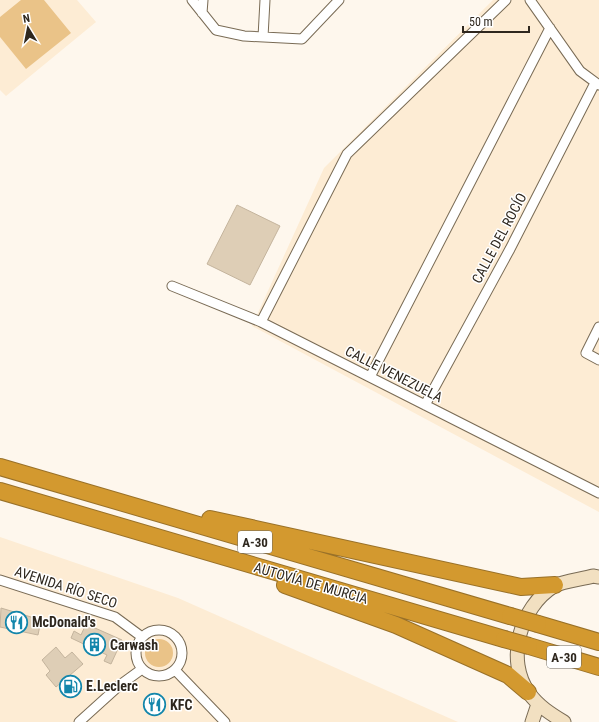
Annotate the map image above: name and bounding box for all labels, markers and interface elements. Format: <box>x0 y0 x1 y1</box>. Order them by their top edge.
north arrow <box>8 8 48 48</box>
scale bar <box>463 8 529 34</box>
text: N <box>22 12 31 26</box>
text: 50 m <box>469 15 493 29</box>
street label: CALLE DEL ROCÍO <box>468 190 530 286</box>
street label: CALLE VENEZUELA <box>343 343 445 405</box>
road number: A-30 <box>238 531 272 553</box>
street label: AUTOVÍA DE MURCIA <box>252 558 370 607</box>
street label: AVENIDA RÍO SECO <box>13 562 120 611</box>
restaurant icon: McDonald's <box>3 609 29 635</box>
place label: McDonald's <box>32 614 96 630</box>
building icon: Carwash <box>81 632 107 658</box>
place label: Carwash <box>110 637 158 653</box>
road number: A-30 <box>547 646 581 668</box>
fuel station icon: E.Leclerc <box>57 673 83 699</box>
place label: E.Leclerc <box>86 678 139 694</box>
restaurant icon: KFC <box>141 692 167 718</box>
place label: KFC <box>170 697 192 713</box>

